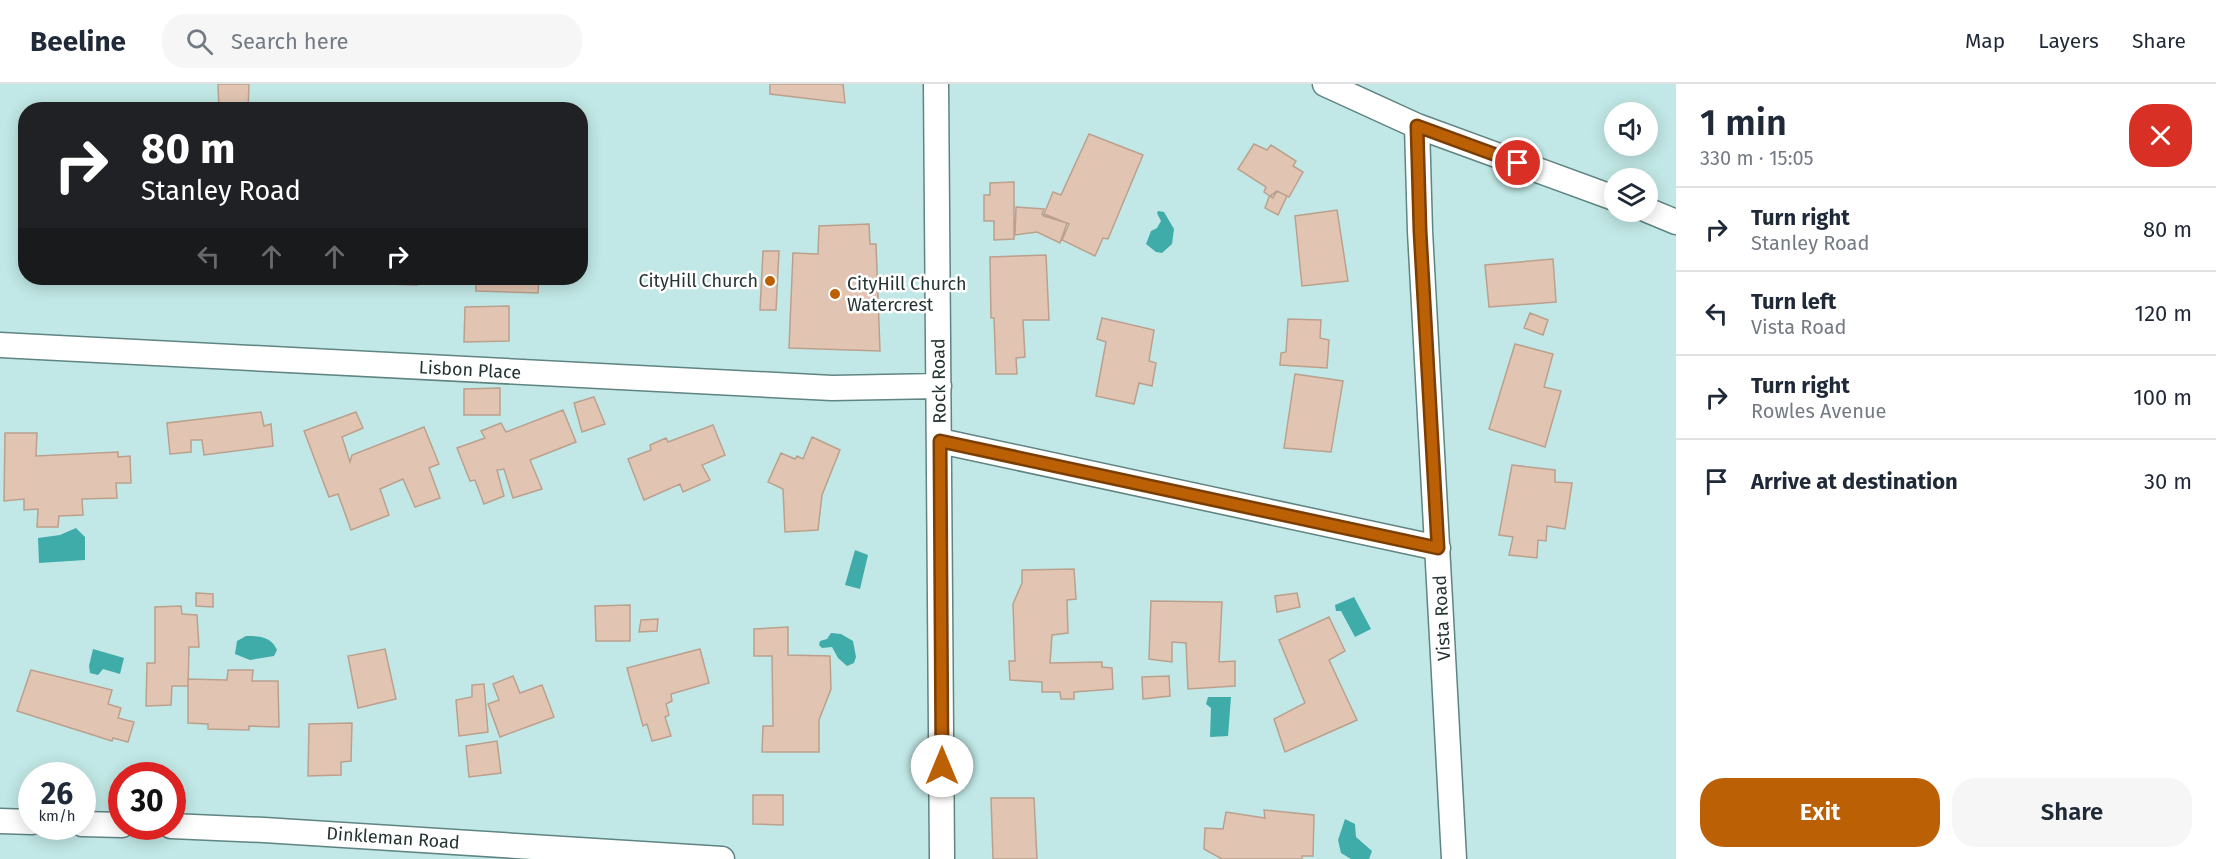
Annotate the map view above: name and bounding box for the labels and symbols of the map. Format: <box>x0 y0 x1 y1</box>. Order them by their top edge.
pin <box>1492 137 1543 188</box>
place label: CityHill Church <box>638 270 758 292</box>
place label: CityHill Church Watercrest <box>847 273 967 316</box>
marker: CityHill Church <box>763 274 777 288</box>
marker: CityHill Church Watercrest <box>828 287 842 301</box>
street label: Rock Road <box>927 338 951 424</box>
street label: Lisbon Place <box>418 356 522 384</box>
street label: Vista Road <box>1429 575 1455 661</box>
position arrow <box>910 734 974 798</box>
speed limit sign: 30 <box>108 762 186 840</box>
street label: Dinkleman Road <box>326 822 460 854</box>

